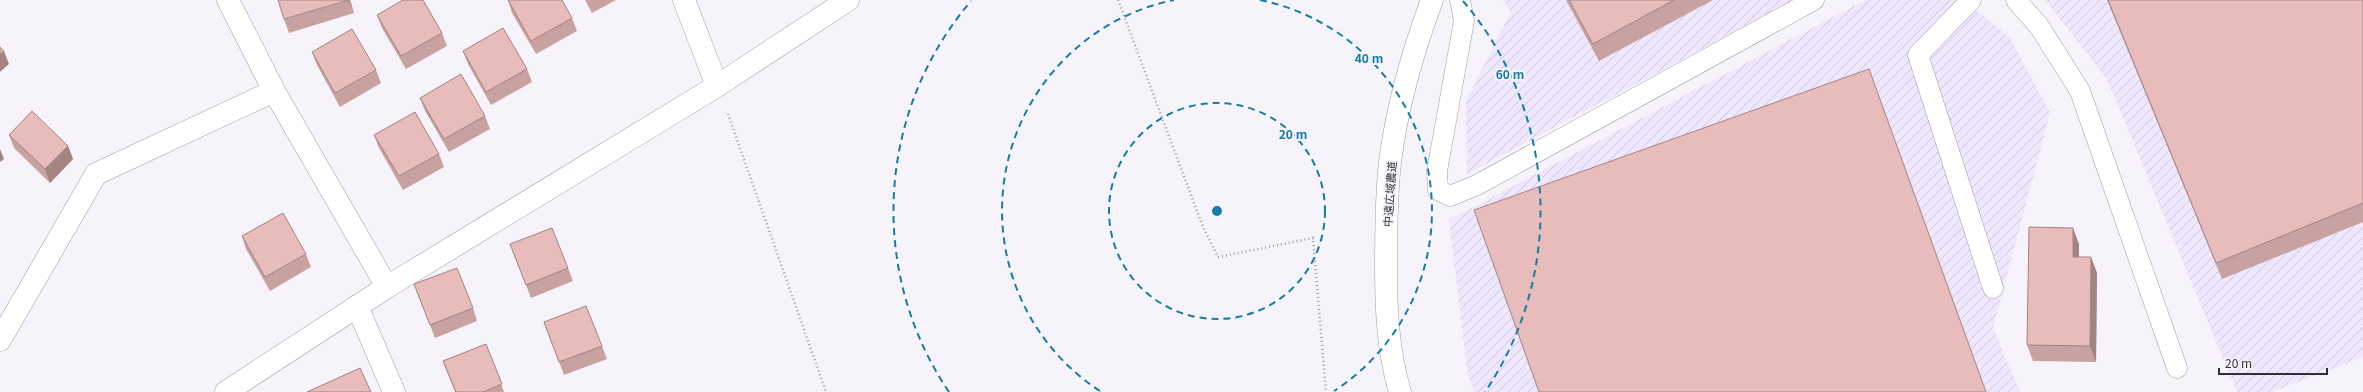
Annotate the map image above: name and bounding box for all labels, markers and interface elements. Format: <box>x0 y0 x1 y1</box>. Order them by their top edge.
text: 40 m <box>1355 49 1383 66</box>
text: 60 m <box>1496 65 1524 82</box>
text: 20 m <box>1279 125 1307 142</box>
street label: 中遠広域農道 <box>1379 161 1399 227</box>
centre of rings <box>1210 204 1224 218</box>
scale bar <box>2219 350 2327 376</box>
text: 20 m <box>2225 354 2252 371</box>

